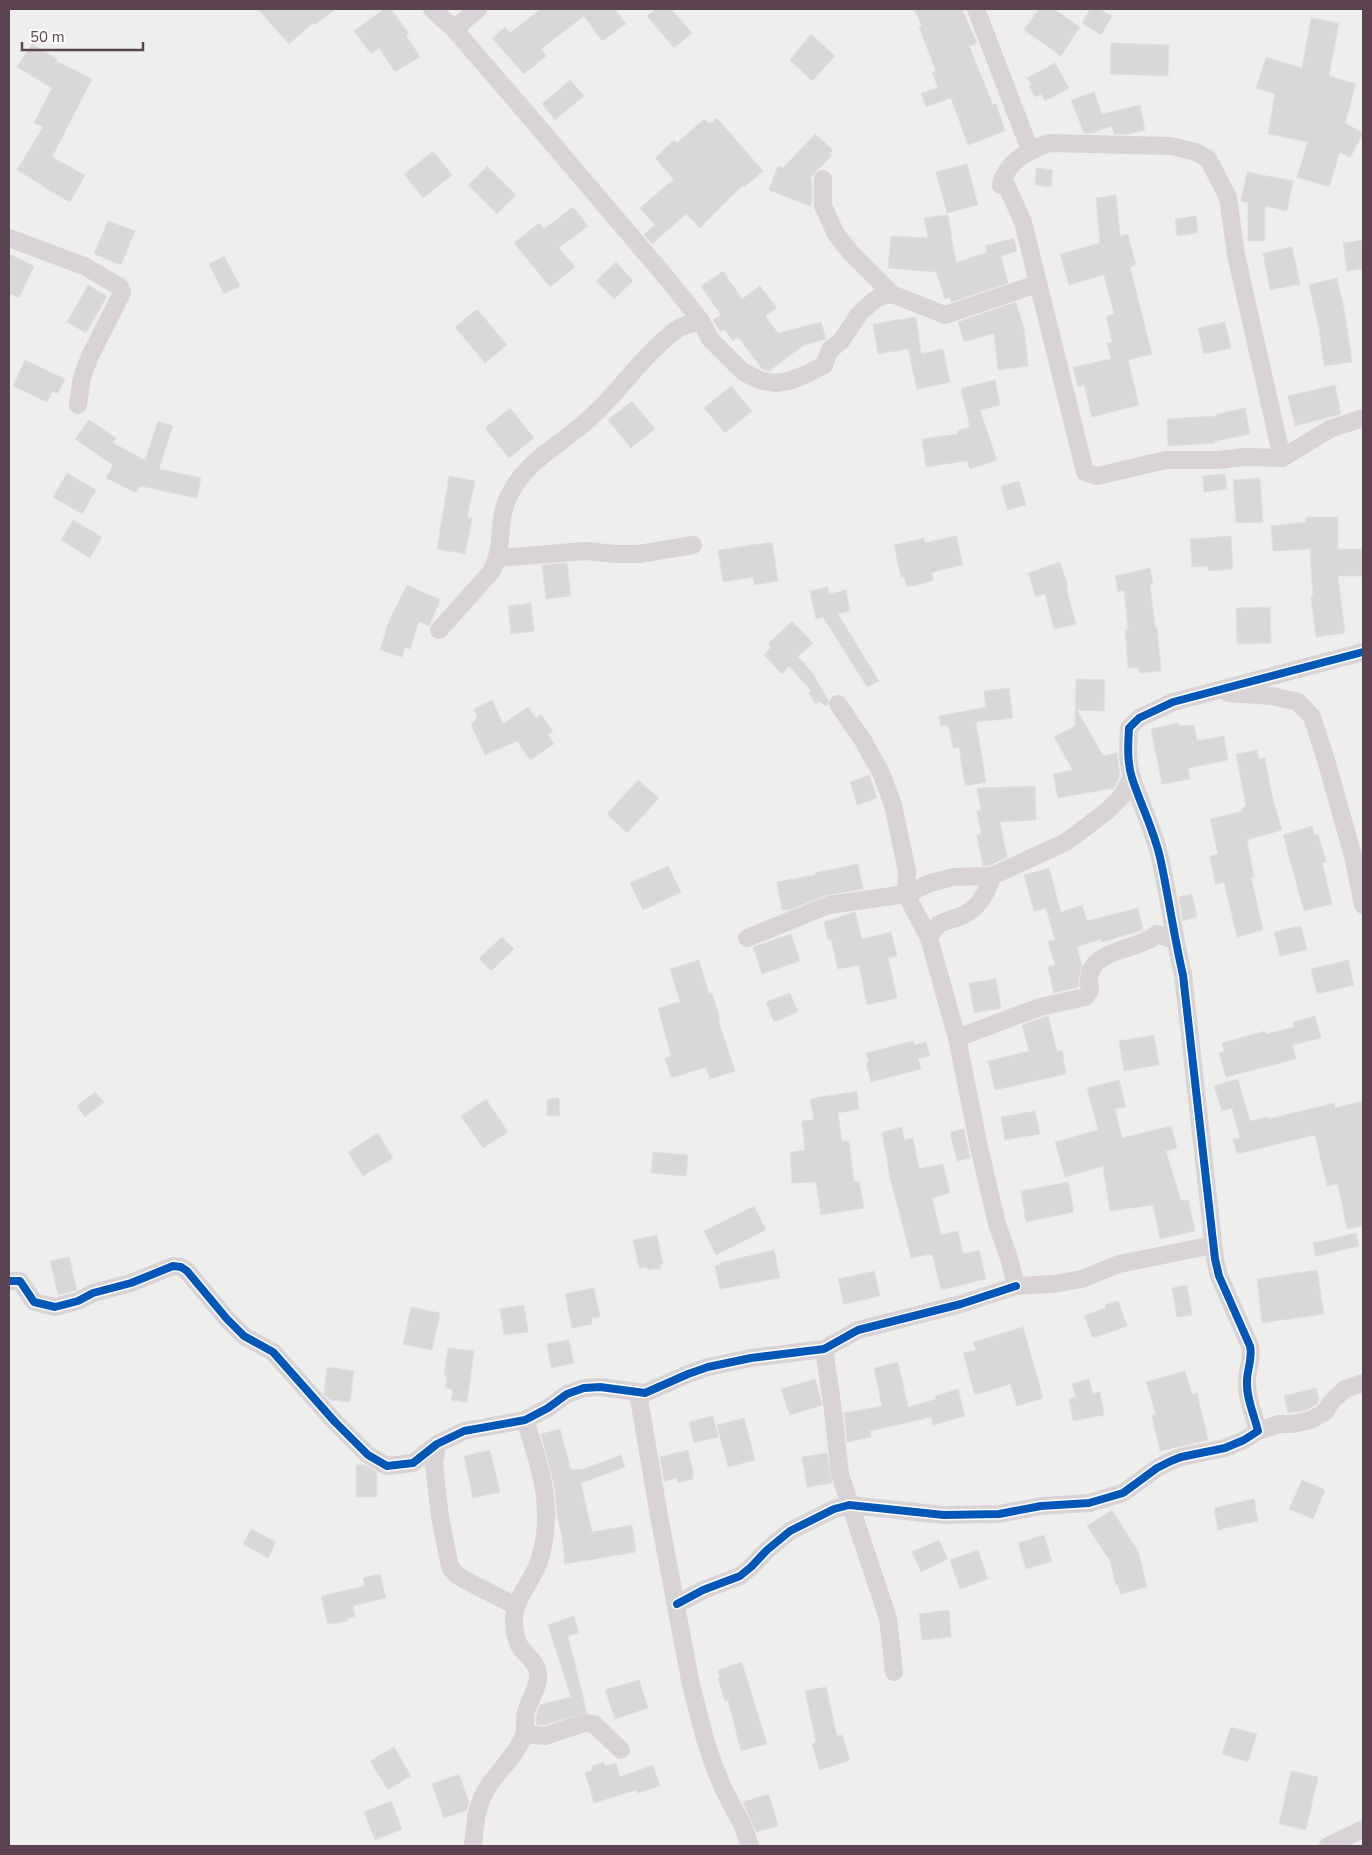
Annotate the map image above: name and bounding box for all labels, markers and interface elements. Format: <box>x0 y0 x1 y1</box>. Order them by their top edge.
scale bar <box>22 20 144 52</box>
text: 50 m <box>30 27 65 47</box>

